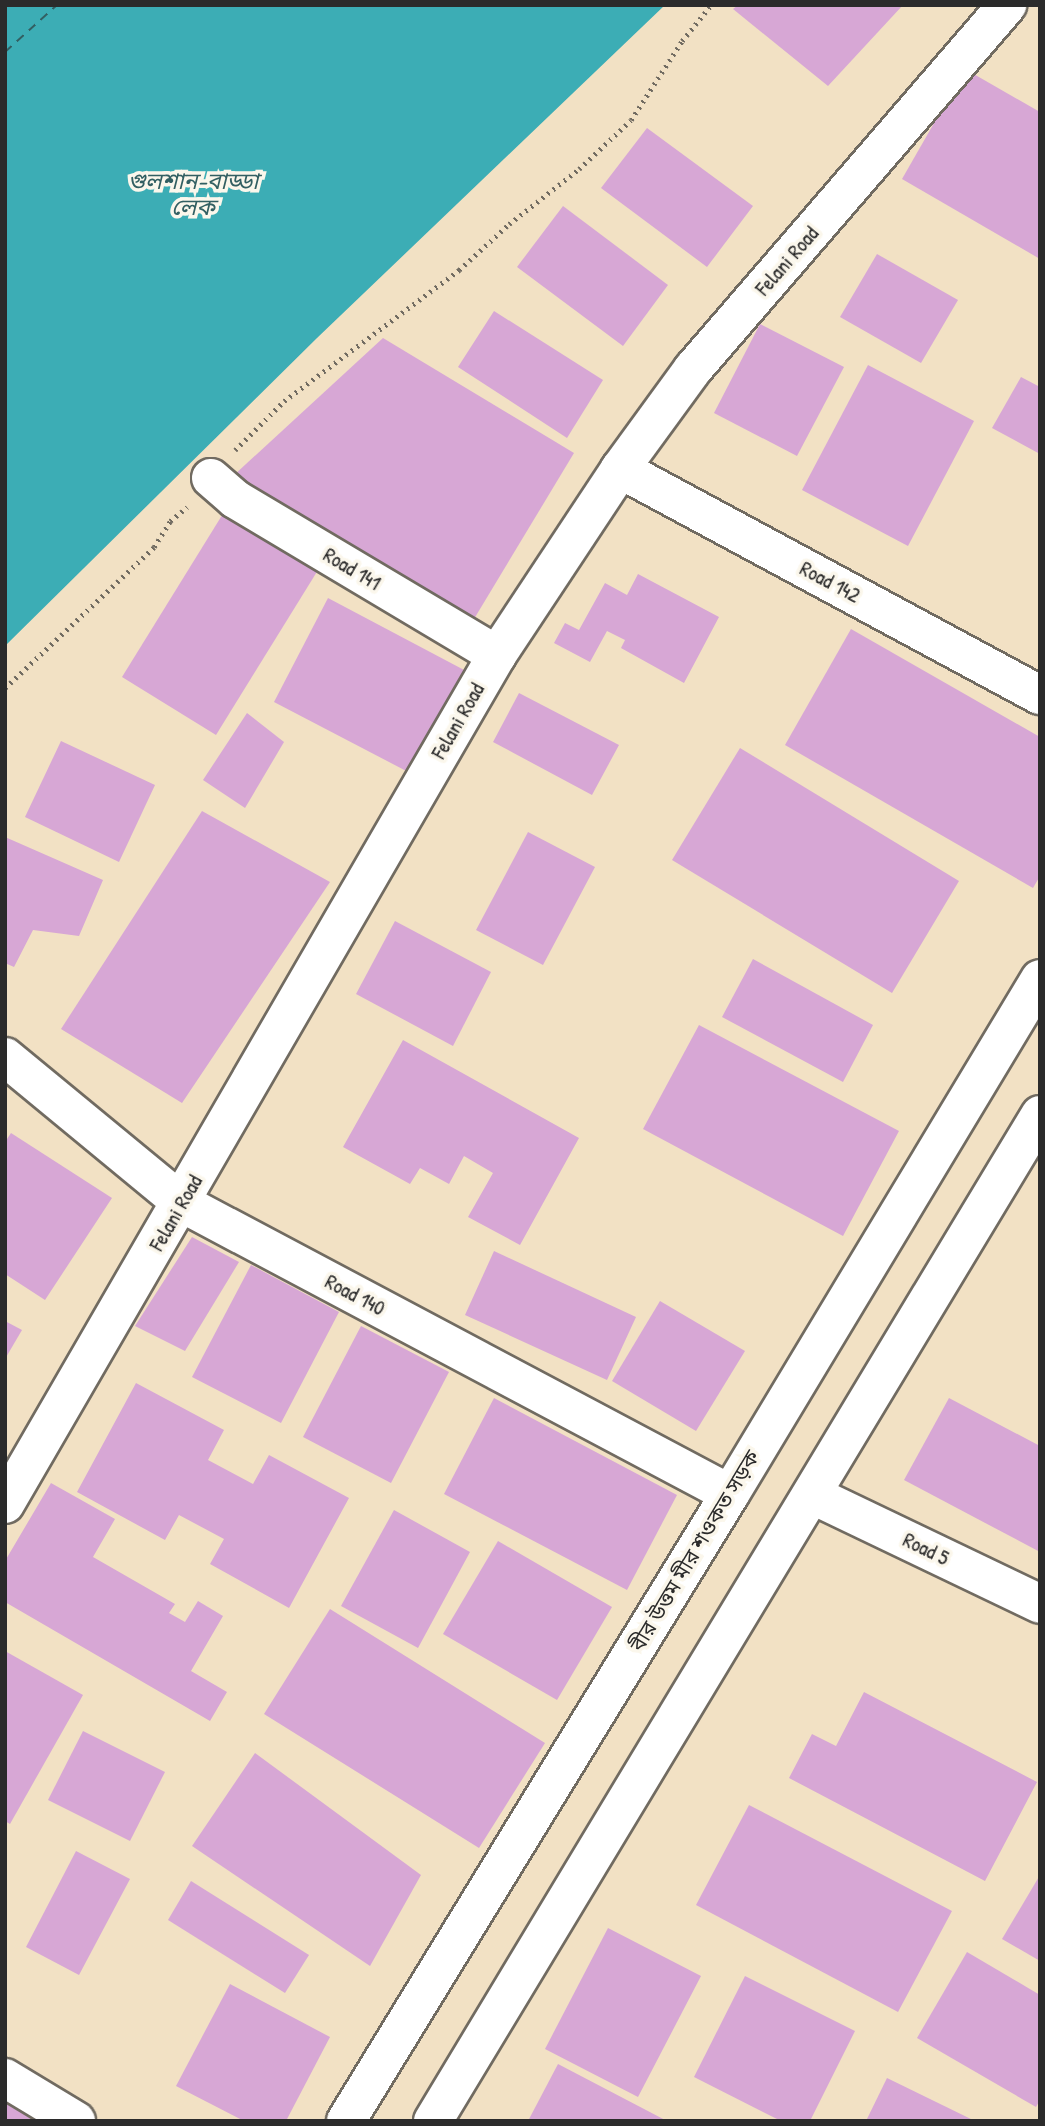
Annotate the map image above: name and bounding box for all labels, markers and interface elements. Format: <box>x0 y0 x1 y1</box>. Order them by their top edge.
water label: গুলশান-বাড্ডা লেক <box>128 167 258 221</box>
street label: Felani Road <box>750 221 824 301</box>
street label: Road 141 <box>319 542 385 596</box>
street label: Road 142 <box>796 556 864 608</box>
street label: Felani Road <box>426 679 490 763</box>
street label: Felani Road <box>144 1171 208 1255</box>
street label: Road 140 <box>321 1269 389 1321</box>
street label: বীর উত্তম মীর শওকত সড়ক <box>625 1446 765 1656</box>
street label: Road 5 <box>899 1527 953 1571</box>

